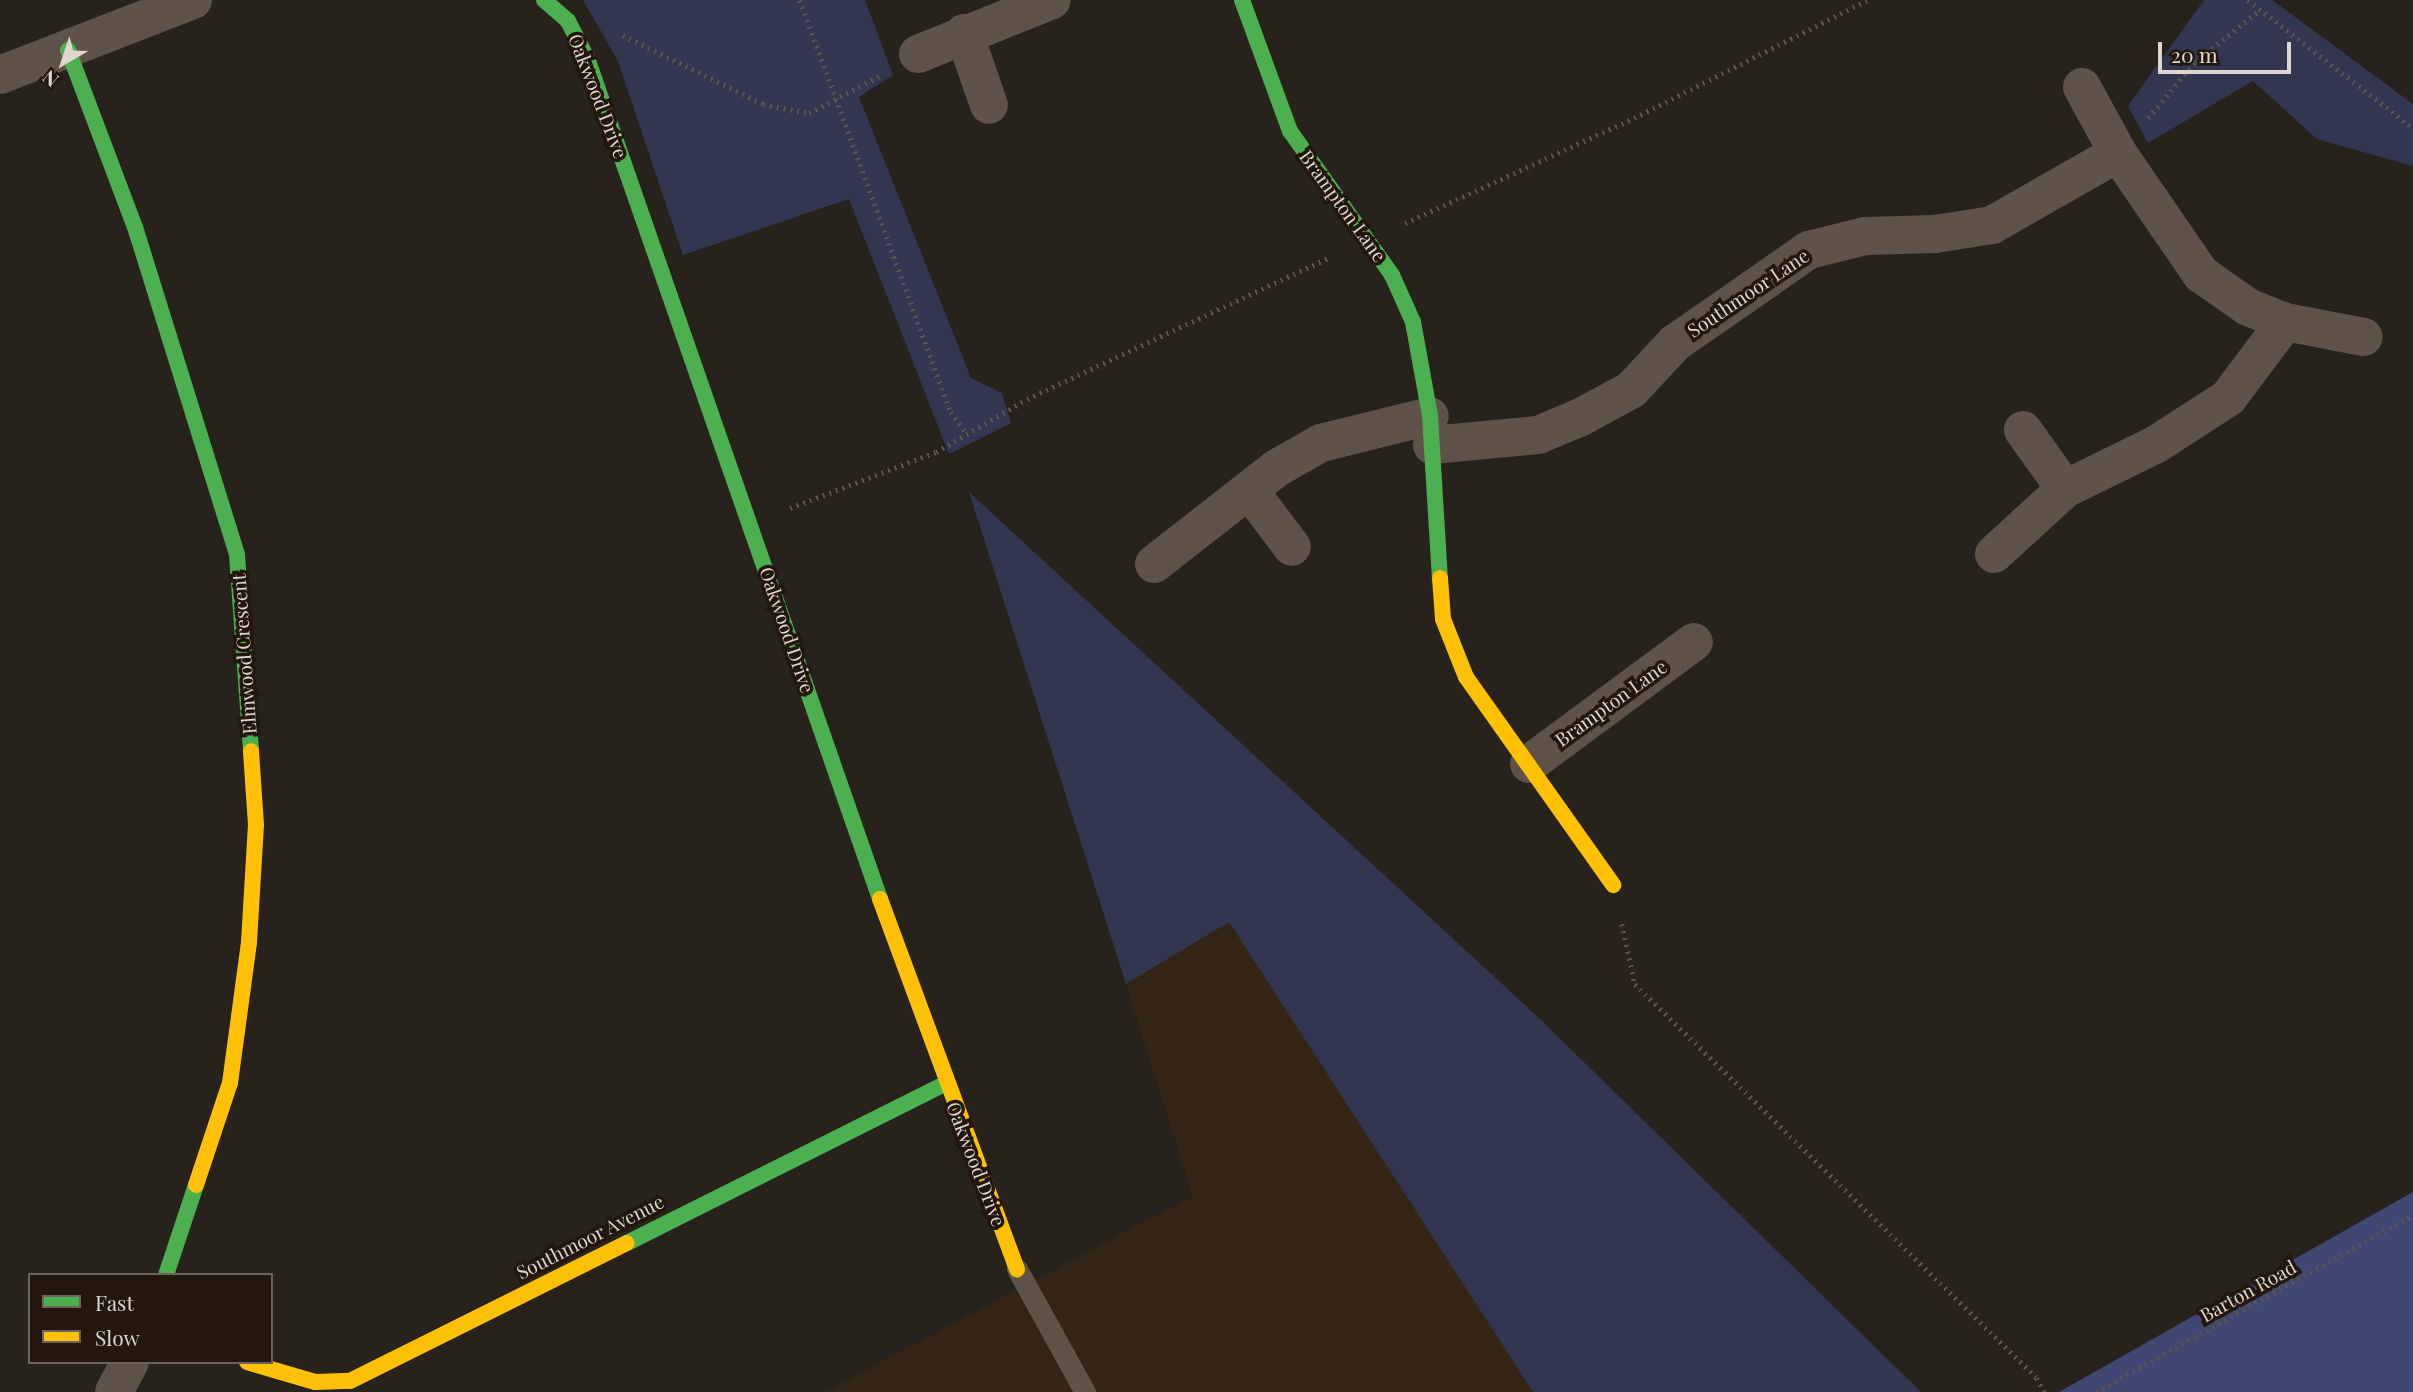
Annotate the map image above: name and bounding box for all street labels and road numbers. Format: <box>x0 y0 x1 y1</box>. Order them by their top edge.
street label: Oakwood Drive <box>564 31 632 161</box>
street label: Brampton Lane <box>1295 146 1391 266</box>
street label: Southmoor Lane <box>1683 244 1813 342</box>
street label: Oakwood Drive <box>755 564 819 696</box>
street label: Elmwood Crescent <box>227 573 261 735</box>
street label: Brampton Lane <box>1551 655 1671 751</box>
street label: Oakwood Drive <box>942 1099 1010 1229</box>
street label: Southmoor Avenue <box>512 1190 668 1284</box>
street label: Barton Road <box>2196 1255 2300 1327</box>

